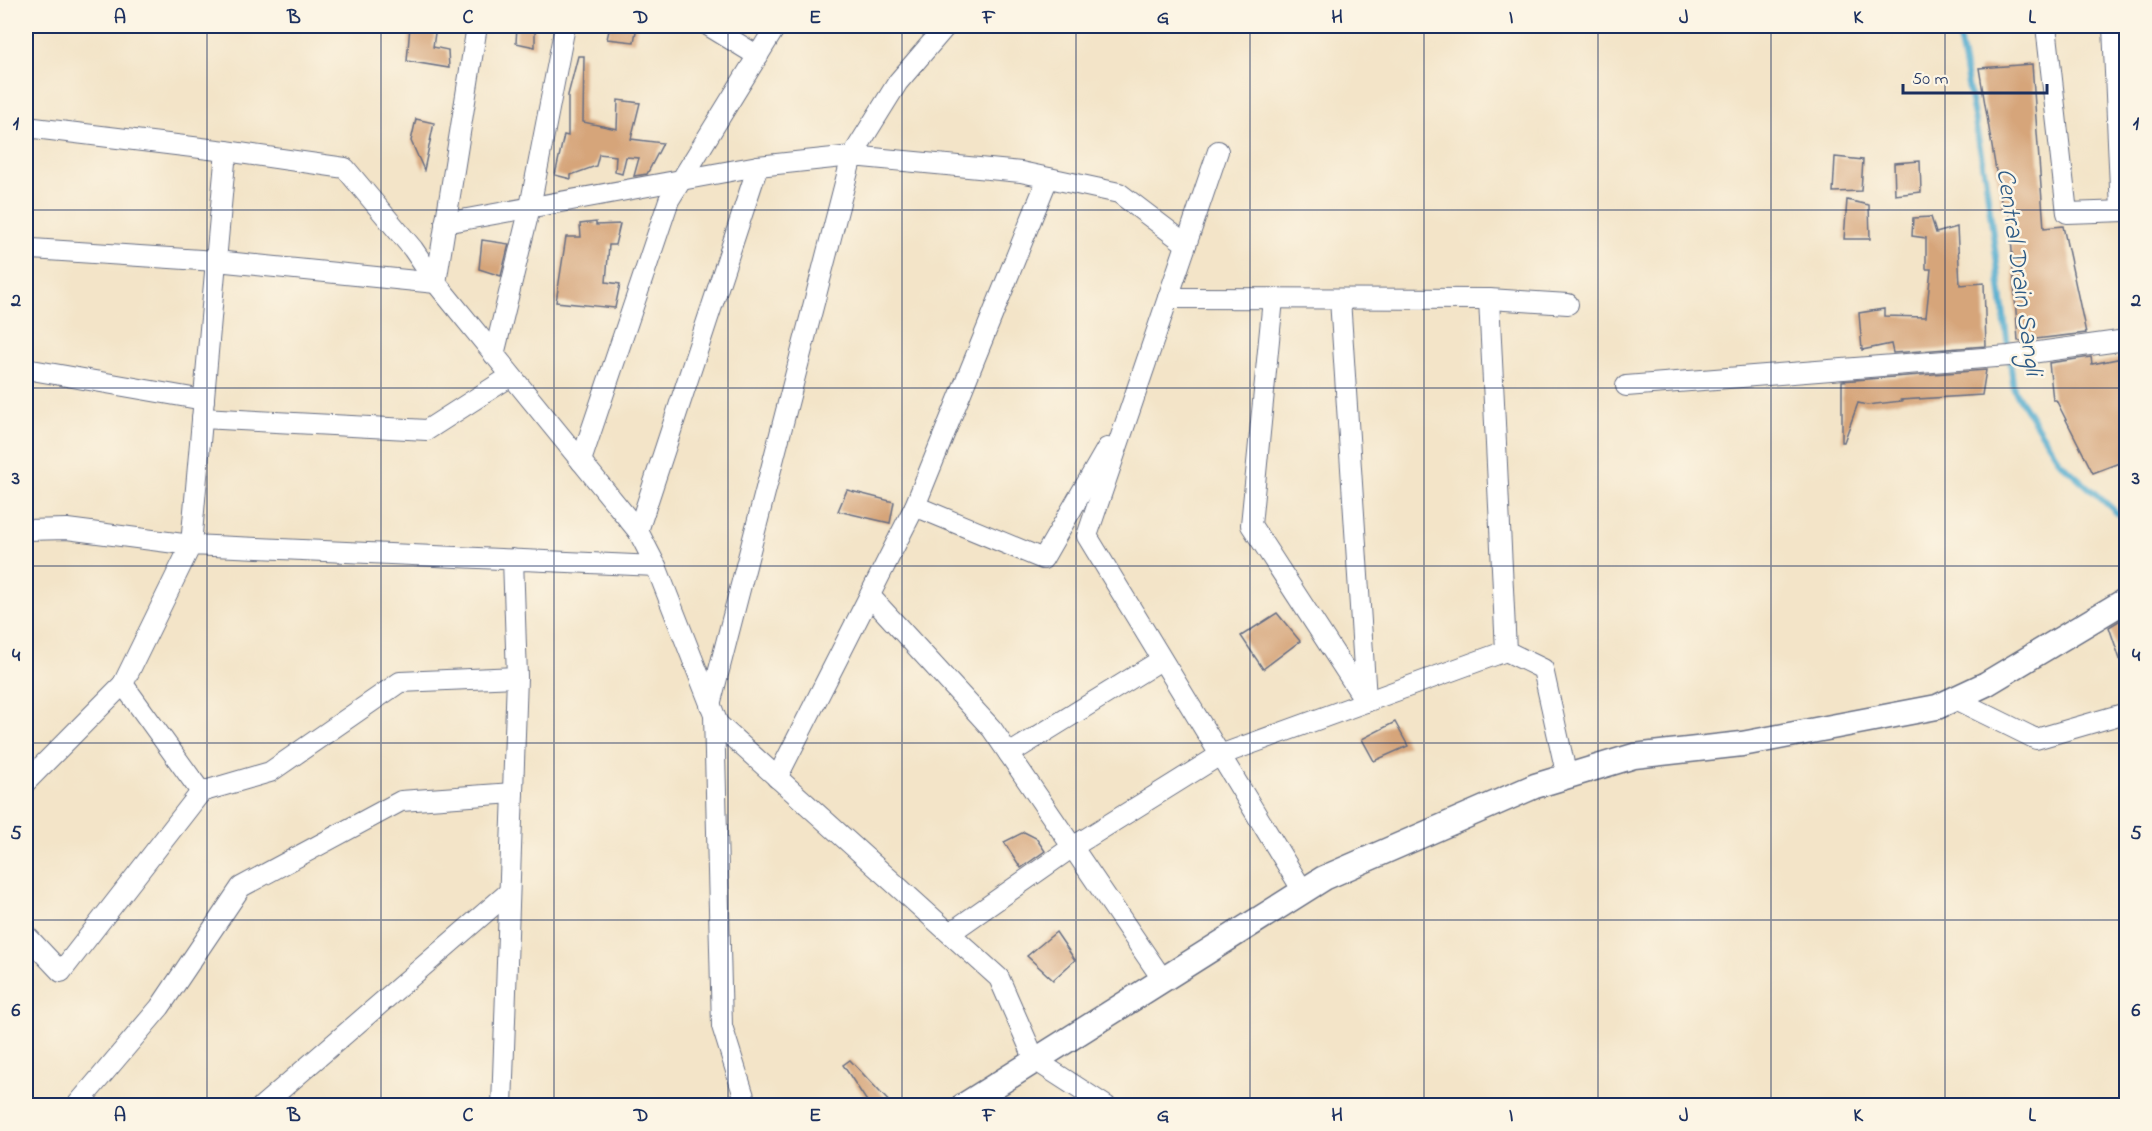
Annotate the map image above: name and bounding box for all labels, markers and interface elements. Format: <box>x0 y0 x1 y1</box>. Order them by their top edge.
text: A <box>114 4 126 33</box>
text: B <box>286 4 301 33</box>
text: C <box>463 4 474 33</box>
text: D <box>633 4 648 33</box>
text: E <box>809 4 821 33</box>
text: F <box>982 4 996 33</box>
text: G <box>1157 4 1170 33</box>
text: H <box>1331 4 1343 33</box>
text: I <box>1509 4 1514 33</box>
text: J <box>1679 4 1689 33</box>
text: K <box>1853 4 1864 33</box>
text: L <box>2028 4 2036 33</box>
scale bar <box>1903 57 2047 95</box>
text: 50 m <box>1912 67 1949 93</box>
text: 1 <box>13 110 20 139</box>
text: 1 <box>2133 110 2140 139</box>
water label: Central Drain Sangli <box>1985 166 2052 380</box>
text: 2 <box>10 287 21 316</box>
text: 2 <box>2130 287 2141 316</box>
text: 3 <box>11 465 20 494</box>
text: 3 <box>2131 465 2140 494</box>
text: 4 <box>12 642 21 671</box>
text: 4 <box>2132 642 2141 671</box>
text: 5 <box>10 820 22 849</box>
text: 5 <box>2130 820 2142 849</box>
text: 6 <box>12 997 21 1026</box>
text: 6 <box>2132 997 2141 1026</box>
text: A <box>114 1102 126 1131</box>
text: B <box>286 1102 301 1131</box>
text: C <box>463 1102 474 1131</box>
text: D <box>633 1102 648 1131</box>
text: E <box>809 1102 821 1131</box>
text: F <box>982 1102 996 1131</box>
text: G <box>1157 1102 1170 1131</box>
text: H <box>1331 1102 1343 1131</box>
text: I <box>1509 1102 1514 1131</box>
text: J <box>1679 1102 1689 1131</box>
text: K <box>1853 1102 1864 1131</box>
text: L <box>2028 1102 2036 1131</box>

